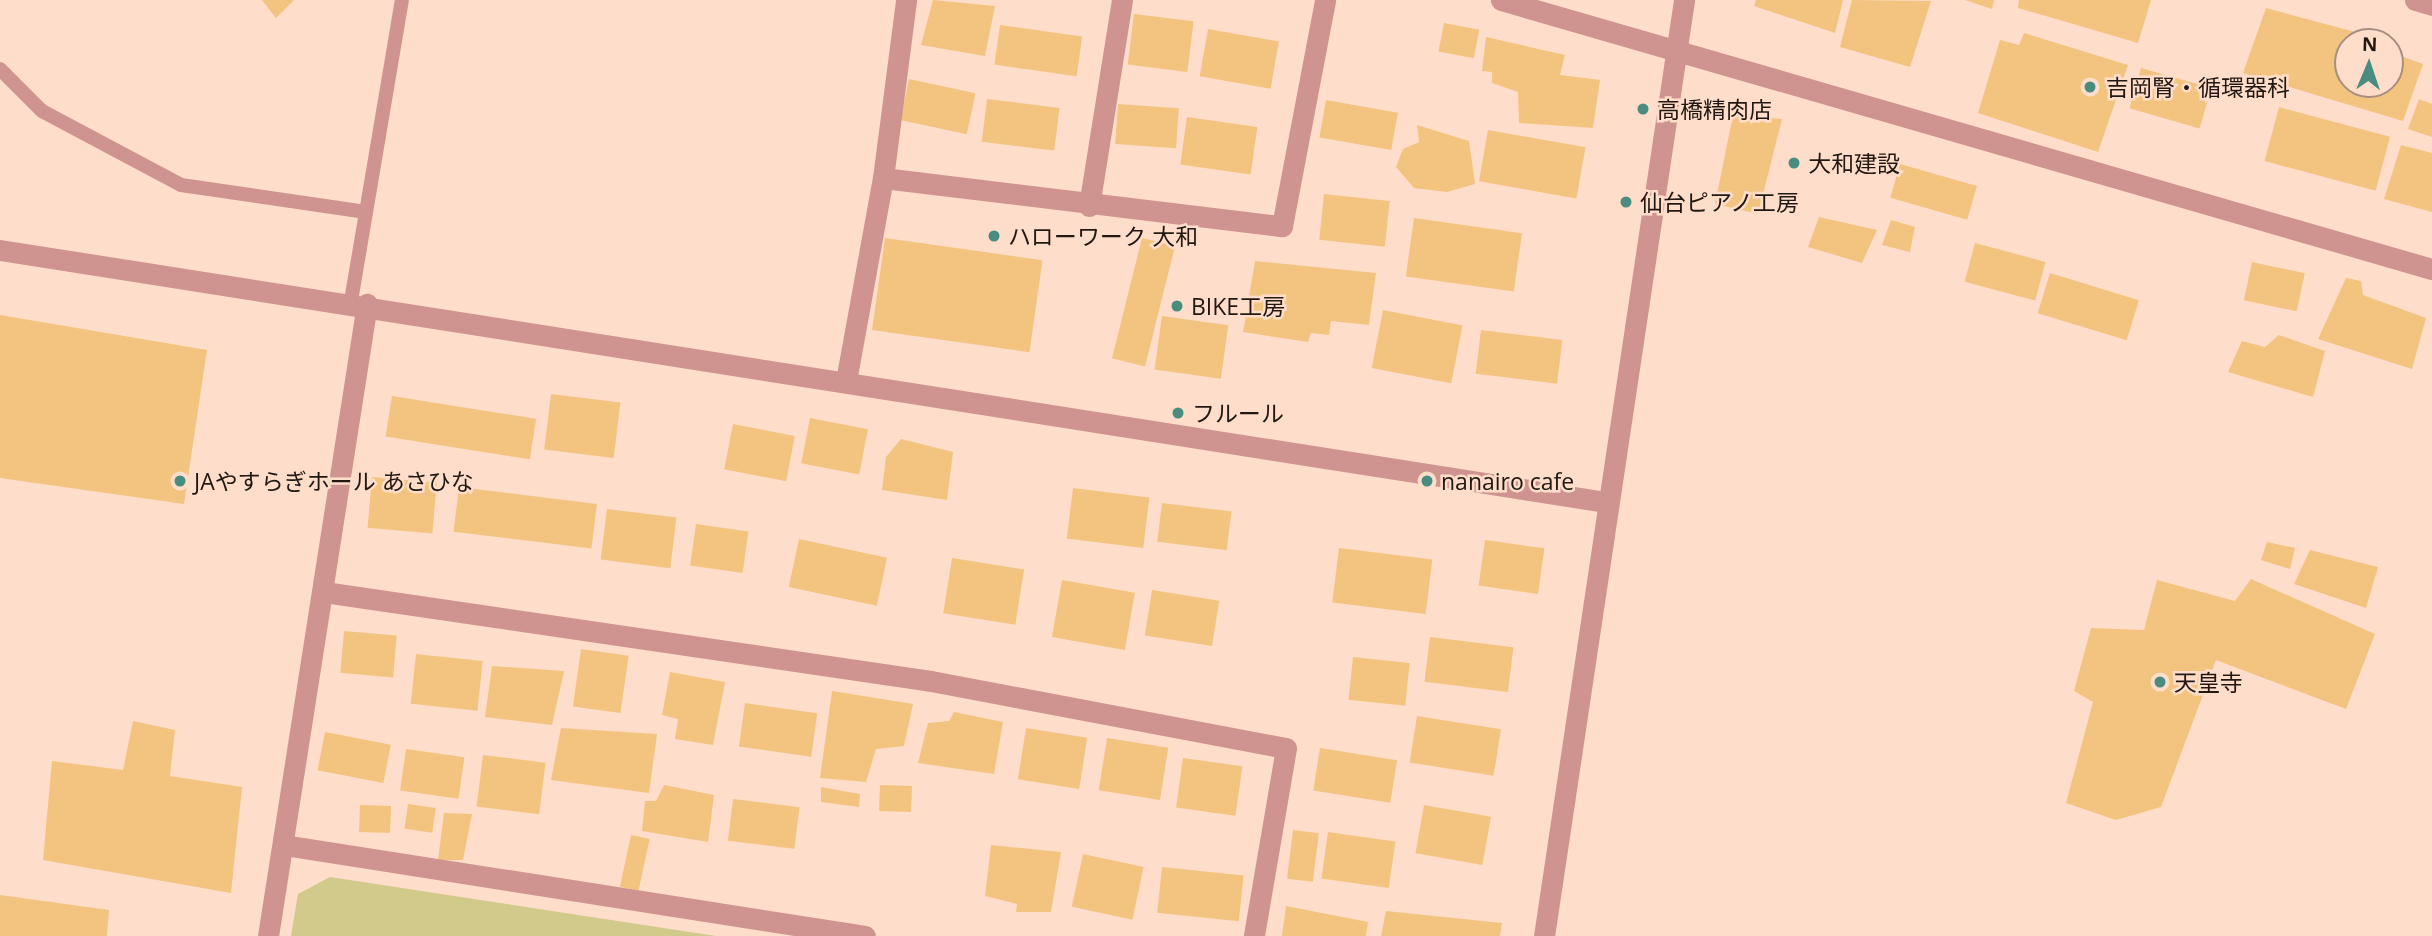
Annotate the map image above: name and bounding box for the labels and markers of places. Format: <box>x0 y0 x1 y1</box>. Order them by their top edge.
place label: 吉岡腎・循環器科 <box>2106 73 2290 101</box>
marker: 吉岡腎・循環器科 <box>2080 77 2100 97</box>
place label: 高橋精肉店 <box>1657 95 1772 123</box>
marker: 高橋精肉店 <box>1635 101 1651 117</box>
place label: 大和建設 <box>1808 149 1900 177</box>
marker: 大和建設 <box>1786 155 1802 171</box>
place label: 仙台ピアノ工房 <box>1640 188 1801 216</box>
marker: 仙台ピアノ工房 <box>1618 194 1634 210</box>
place label: ハローワーク 大和 <box>1008 222 1198 250</box>
marker: ハローワーク 大和 <box>986 228 1002 244</box>
place label: BIKE工房 <box>1191 292 1285 320</box>
marker: BIKE工房 <box>1169 298 1185 314</box>
place label: フルール <box>1192 399 1284 427</box>
marker: フルール <box>1170 405 1186 421</box>
place label: JAやすらぎホール あさひな <box>194 467 474 495</box>
place label: nanairo cafe <box>1441 467 1574 495</box>
marker: JAやすらぎホール あさひな <box>172 473 188 489</box>
marker: nanairo cafe <box>1419 473 1435 489</box>
place label: 天皇寺 <box>2174 668 2243 696</box>
marker: 天皇寺 <box>2152 674 2168 690</box>

